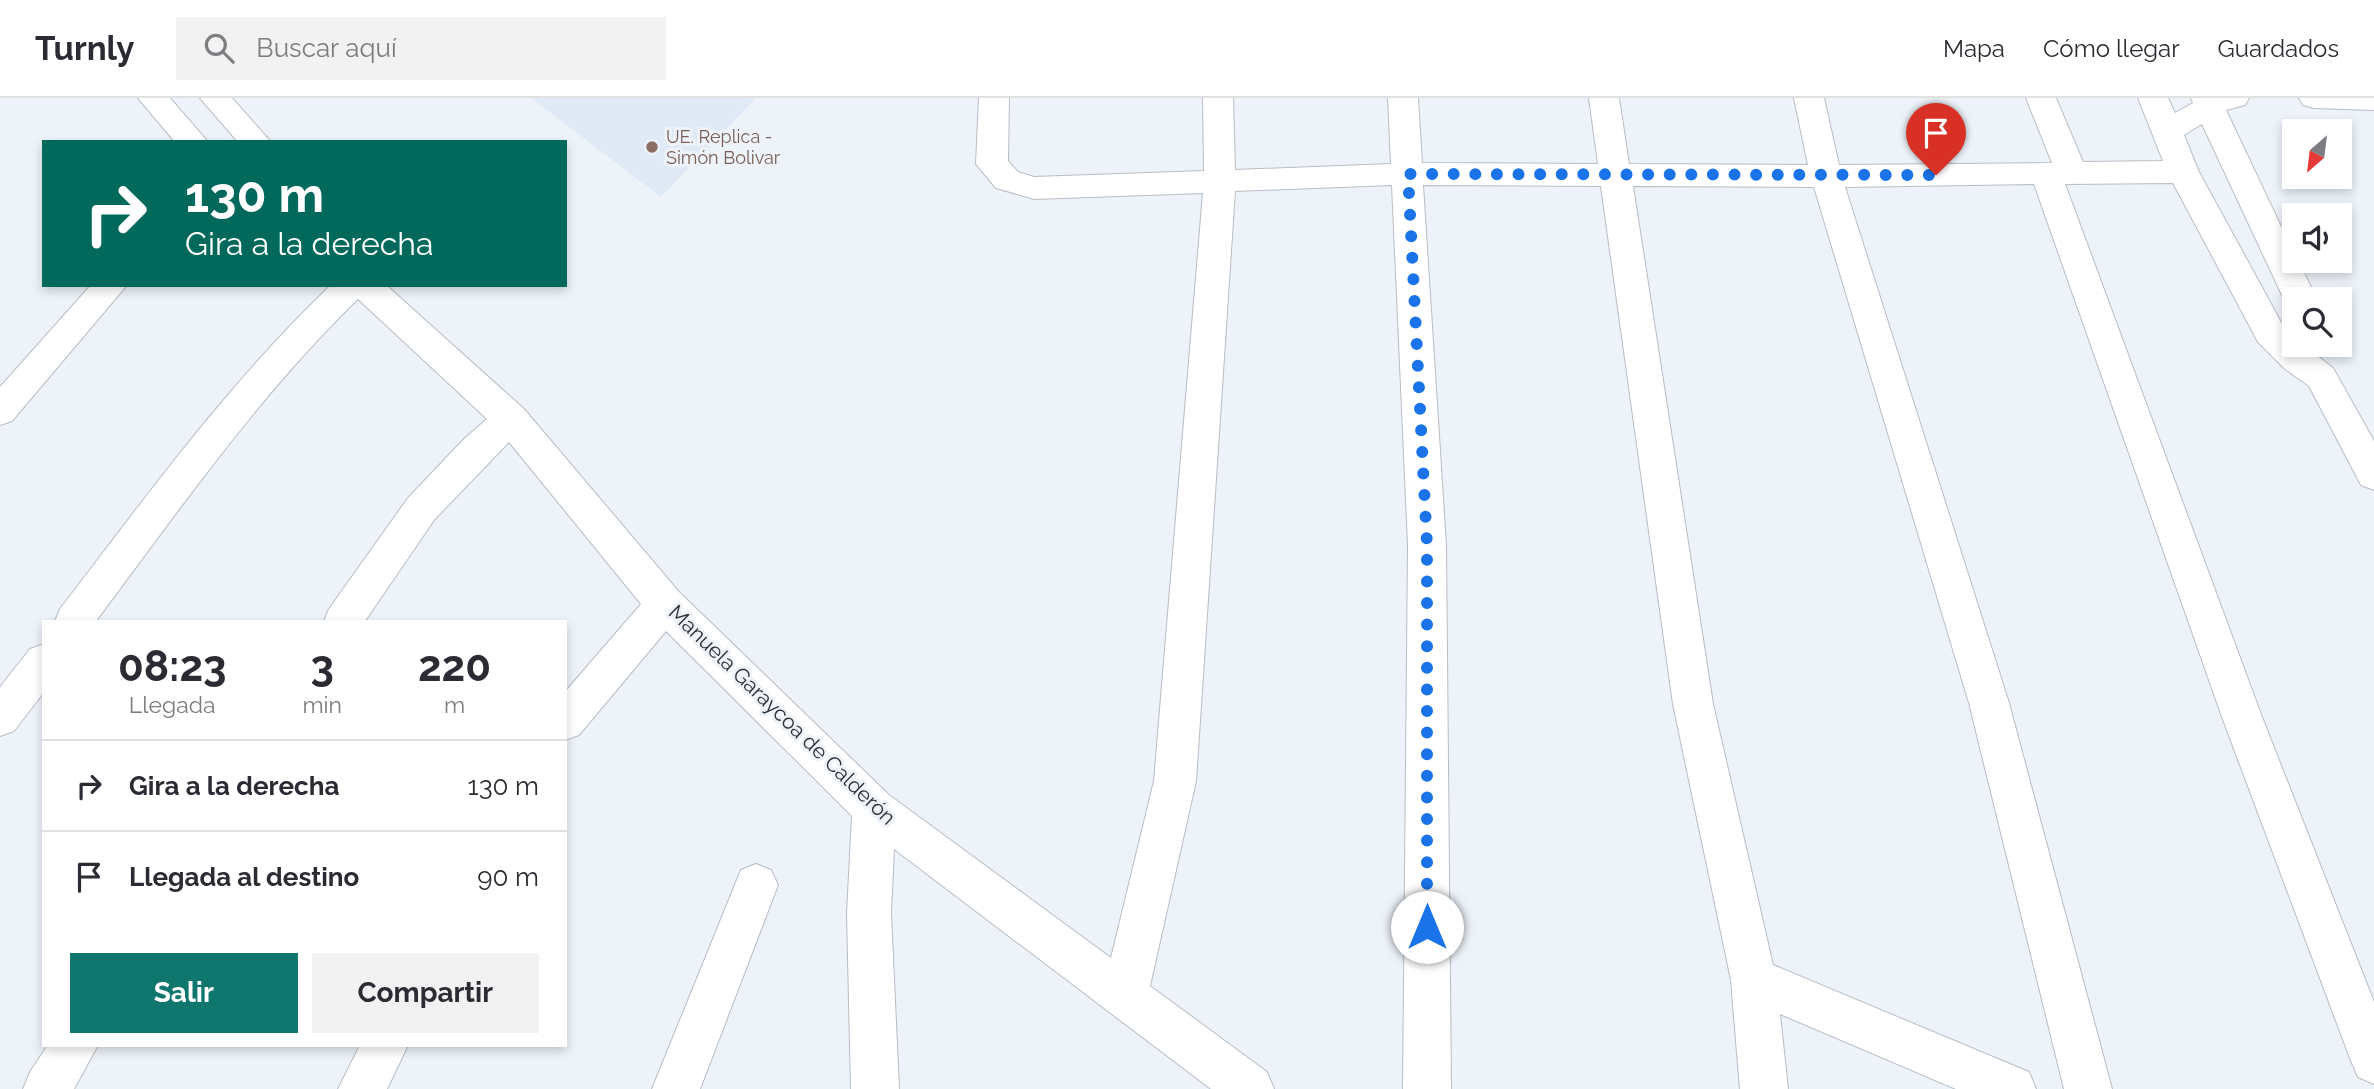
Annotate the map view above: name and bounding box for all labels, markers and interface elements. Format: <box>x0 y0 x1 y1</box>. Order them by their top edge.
search box <box>176 17 666 80</box>
text: Turnly <box>35 29 134 68</box>
icon: search <box>200 29 238 67</box>
text: Buscar aquí <box>256 33 397 63</box>
text: Mapa <box>1943 34 2005 63</box>
text: Cómo llegar <box>2043 34 2180 63</box>
text: Guardados <box>2218 34 2339 63</box>
pin <box>1906 103 1966 175</box>
icon: arrive <box>1917 114 1955 152</box>
north arrow <box>2282 119 2352 189</box>
map controls <box>2282 119 2352 357</box>
place label: UE. Replica - Simón Bolivar <box>666 126 781 168</box>
marker: UE. Replica - Simón Bolivar <box>644 139 660 155</box>
text: 130 m <box>185 166 324 223</box>
icon: right <box>70 168 161 259</box>
button: sound <box>2282 203 2352 273</box>
text: Gira a la derecha <box>185 225 433 262</box>
button: search <box>2282 287 2352 357</box>
street label: Manuela Garaycoa de Calderón <box>664 600 901 830</box>
text: 08:23 <box>118 642 227 691</box>
text: 3 <box>311 642 334 691</box>
text: 220 <box>418 642 491 691</box>
text: Llegada <box>129 691 216 718</box>
text: min <box>302 691 342 718</box>
text: m <box>444 691 465 718</box>
icon: right <box>70 767 108 805</box>
text: Gira a la derecha <box>129 771 339 801</box>
text: 130 m <box>468 771 539 801</box>
icon: arrive <box>70 858 108 896</box>
text: Llegada al destino <box>129 862 359 892</box>
text: 90 m <box>477 862 539 892</box>
position arrow <box>1390 890 1464 964</box>
button: Salir <box>70 953 298 1033</box>
button: Compartir <box>312 953 539 1033</box>

